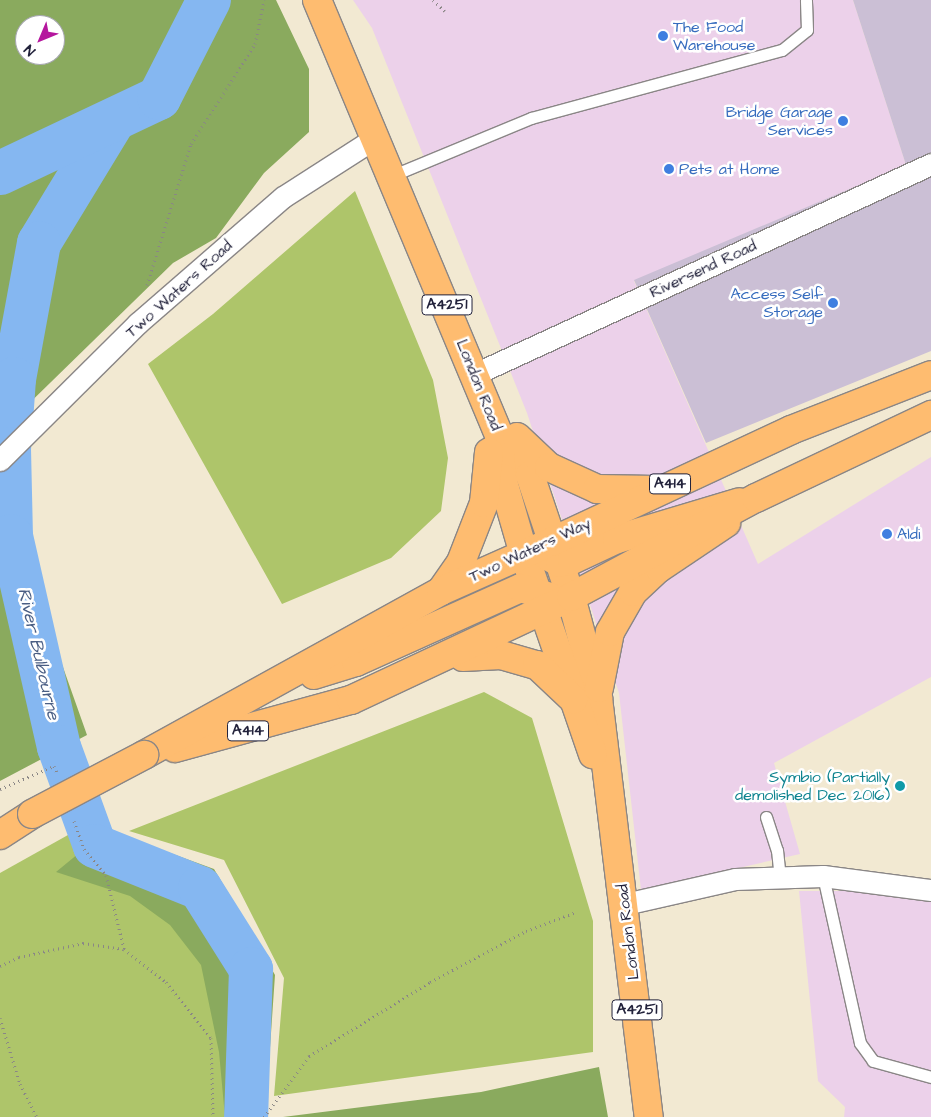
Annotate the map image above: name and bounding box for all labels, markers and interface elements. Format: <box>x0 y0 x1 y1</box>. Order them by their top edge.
north arrow <box>15 15 65 65</box>
place label: The Food Warehouse <box>673 17 755 55</box>
marker: The Food Warehouse <box>657 30 669 42</box>
text: N <box>20 40 40 60</box>
place label: Bridge Garage Services <box>726 102 833 140</box>
marker: Bridge Garage Services <box>837 115 849 127</box>
place label: Pets at Home <box>679 159 780 179</box>
marker: Pets at Home <box>663 163 675 175</box>
street label: Two Waters Road <box>122 236 236 342</box>
street label: Riversend Road <box>647 236 759 302</box>
place label: Access Self Storage <box>730 284 823 322</box>
road number: A4251 <box>421 292 473 318</box>
marker: Access Self Storage <box>827 297 839 309</box>
street label: London Road <box>452 337 506 433</box>
road number: A414 <box>649 472 691 496</box>
street label: Two Waters Way <box>466 513 594 587</box>
place label: Aldi <box>897 524 920 544</box>
marker: Aldi <box>881 528 893 540</box>
water label: River Bulbourne <box>12 586 64 722</box>
road number: A414 <box>227 718 269 744</box>
place label: Symbio (Partially demolished Dec 2016) <box>735 767 890 805</box>
marker: Symbio (Partially demolished Dec 2016) <box>894 780 906 792</box>
street label: London Road <box>613 883 643 981</box>
road number: A4251 <box>611 998 663 1022</box>

